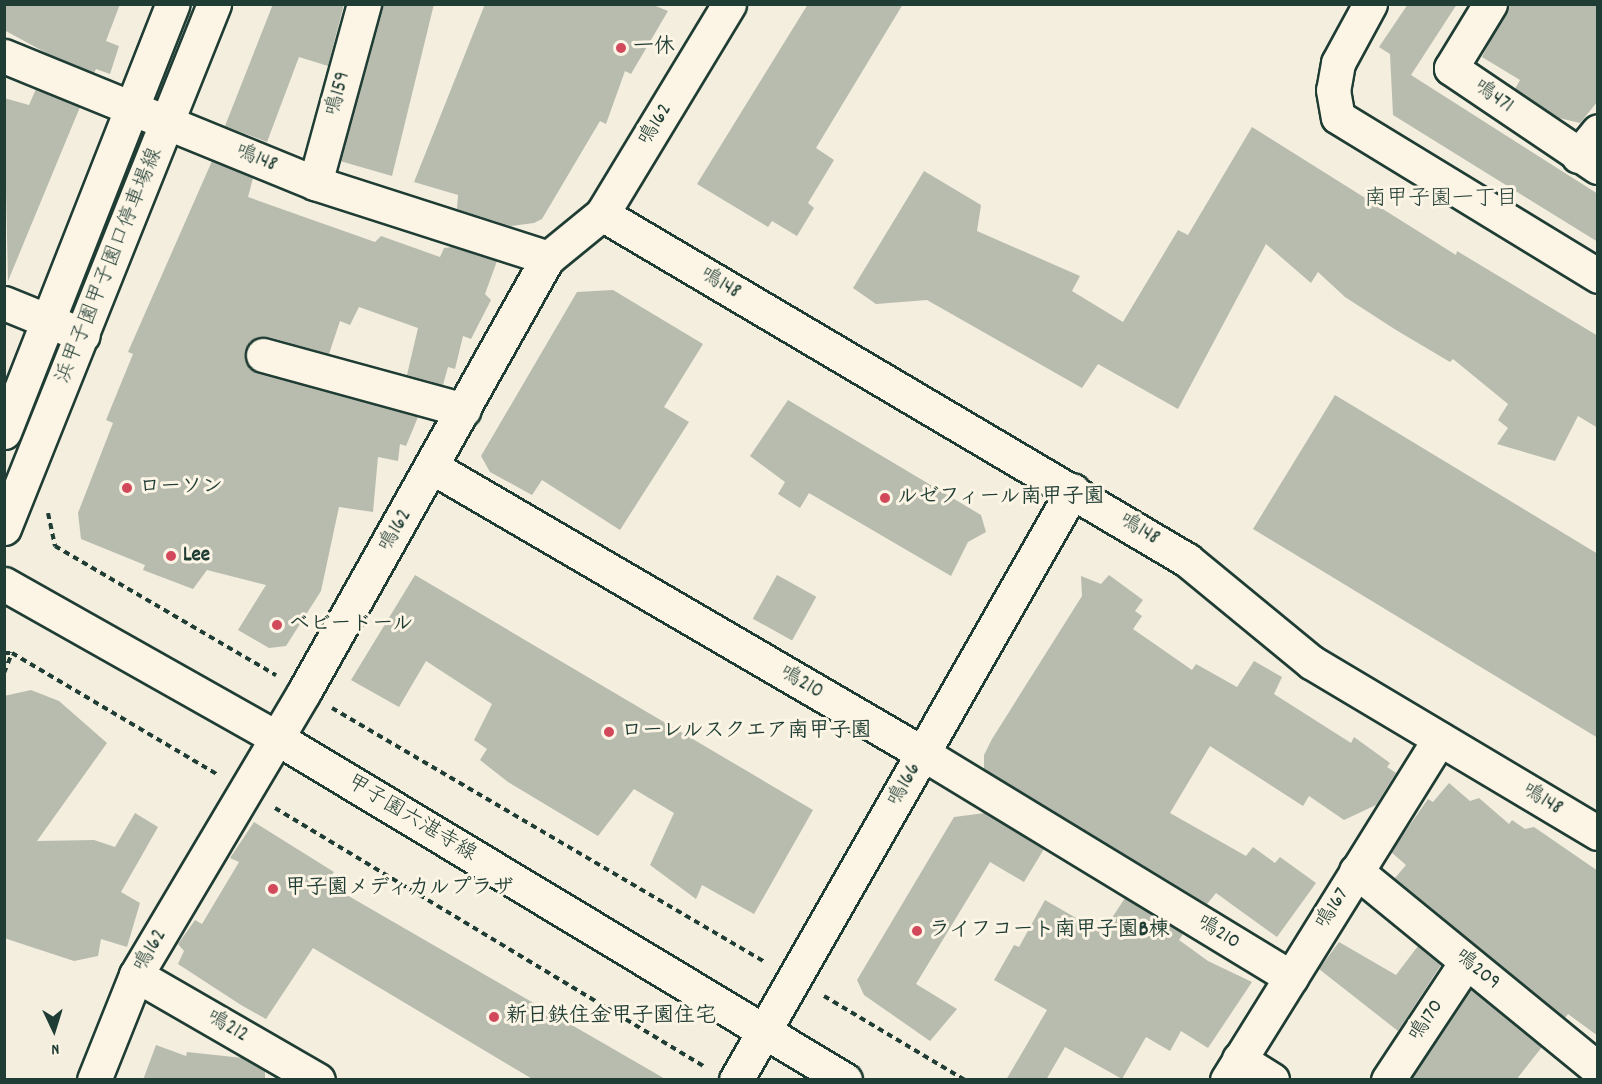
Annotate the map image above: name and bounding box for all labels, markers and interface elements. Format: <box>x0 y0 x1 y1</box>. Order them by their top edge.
place label: 一休 <box>633 35 675 61</box>
marker: 一休 <box>614 41 628 55</box>
street label: 鳴159 <box>321 69 357 119</box>
street label: 鳴471 <box>1468 75 1518 119</box>
street label: 鳴162 <box>634 99 678 151</box>
street label: 鳴148 <box>231 139 281 179</box>
street label: 浜甲子園甲子園口停車場線 <box>51 144 169 388</box>
district label: 南甲子園一丁目 <box>1364 187 1518 213</box>
street label: 鳴148 <box>695 262 745 306</box>
place label: ローソン <box>139 475 223 501</box>
marker: ローソン <box>120 481 134 495</box>
place label: ルゼフィール南甲子園 <box>897 485 1107 511</box>
marker: ルゼフィール南甲子園 <box>878 491 892 505</box>
street label: 鳴162 <box>374 505 418 557</box>
street label: 鳴148 <box>1114 508 1164 552</box>
place label: Lee <box>183 543 210 569</box>
marker: Lee <box>164 549 178 563</box>
place label: ベビードール <box>289 612 414 638</box>
marker: ベビードール <box>270 618 284 632</box>
street label: 鳴210 <box>775 661 827 705</box>
place label: ローレルスクエア南甲子園 <box>621 719 873 745</box>
marker: ローレルスクエア南甲子園 <box>602 725 616 739</box>
street label: 鳴166 <box>883 759 927 811</box>
street label: 甲子園六湛寺線 <box>342 770 480 868</box>
street label: 鳴148 <box>1517 778 1567 822</box>
place label: 甲子園メディカルプラザ <box>285 876 516 902</box>
marker: 甲子園メディカルプラザ <box>266 882 280 896</box>
street label: 鳴167 <box>1311 884 1355 934</box>
street label: 鳴210 <box>1192 910 1244 956</box>
place label: ライフコート南甲子園B棟 <box>929 918 1170 944</box>
marker: ライフコート南甲子園B棟 <box>910 924 924 938</box>
street label: 鳴162 <box>129 925 173 977</box>
street label: 鳴209 <box>1449 944 1505 996</box>
street label: 鳴170 <box>1404 995 1450 1047</box>
north arrow <box>24 1000 84 1060</box>
place label: 新日鉄住金甲子園住宅 <box>506 1004 716 1030</box>
street label: 鳴212 <box>202 1005 252 1049</box>
marker: 新日鉄住金甲子園住宅 <box>487 1010 501 1024</box>
text: N <box>51 1037 60 1060</box>

